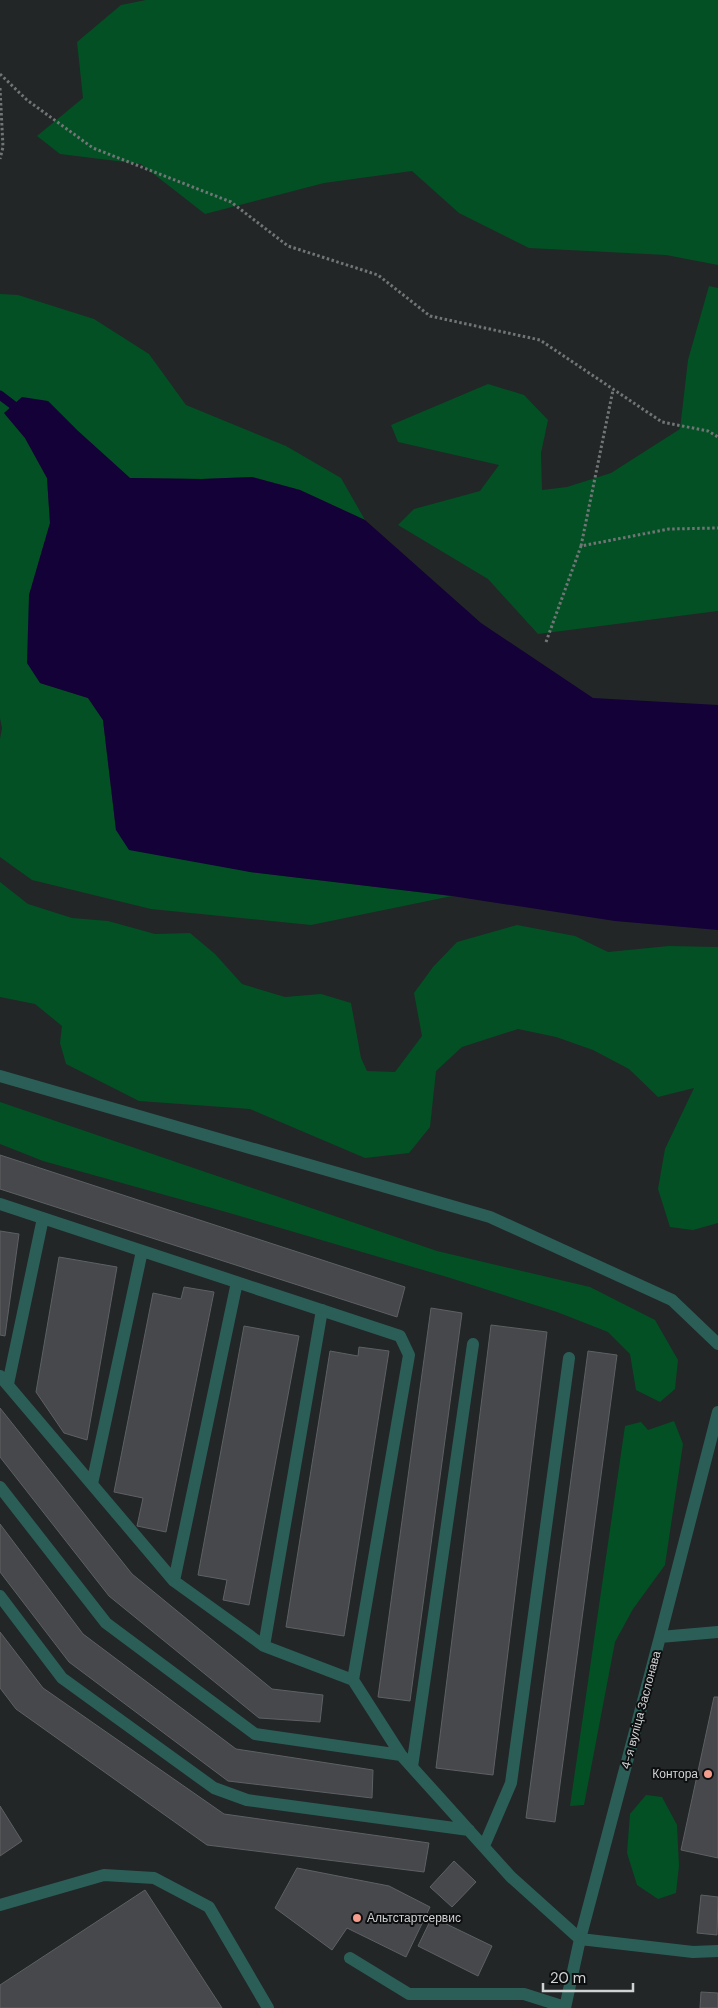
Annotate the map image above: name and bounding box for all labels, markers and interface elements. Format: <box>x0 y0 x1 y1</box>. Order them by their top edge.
street label: 4-я вуліца Заслонава <box>618 1649 665 1771</box>
place label: Контора <box>652 1766 698 1782</box>
marker: Контора <box>702 1768 714 1780</box>
place label: Альтстартсервис <box>367 1910 461 1926</box>
marker: Альтстартсервис <box>351 1912 363 1924</box>
scale bar <box>543 1960 633 1992</box>
text: 20 m <box>550 1968 586 1988</box>

